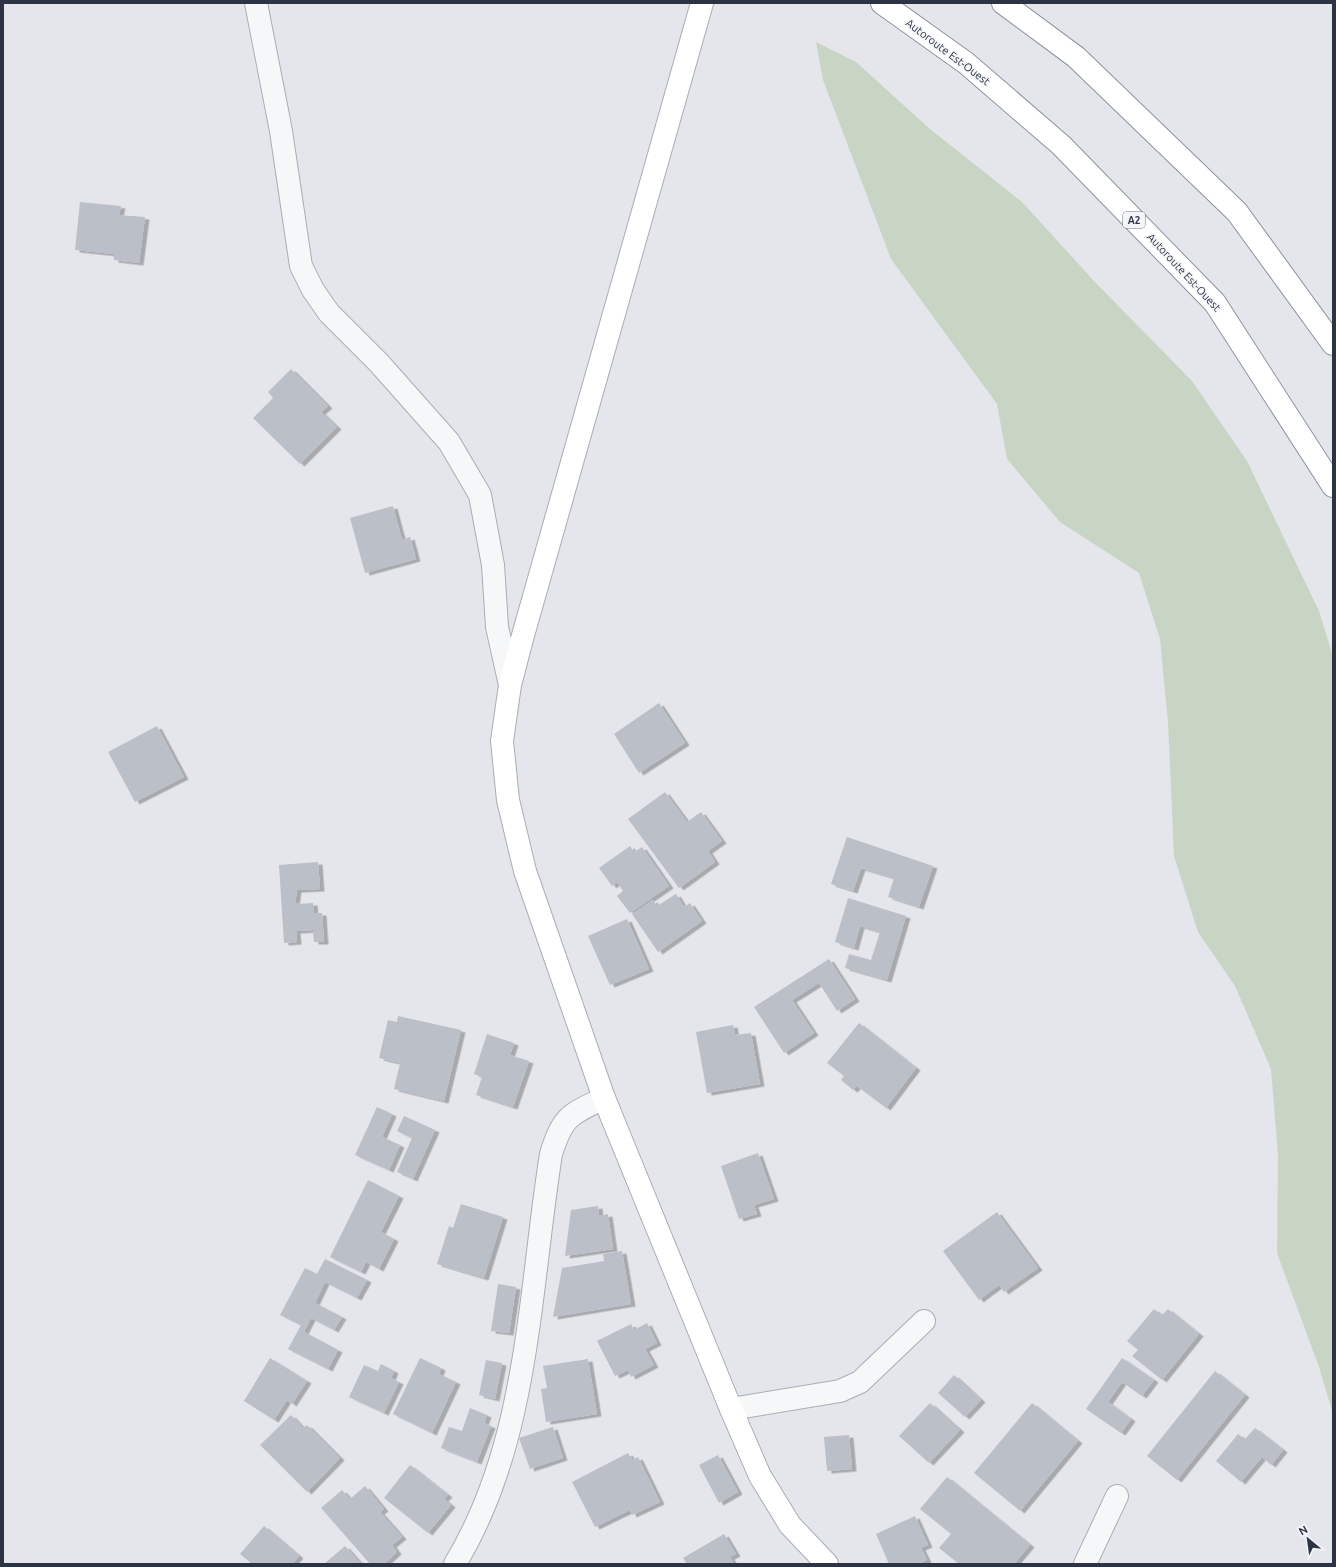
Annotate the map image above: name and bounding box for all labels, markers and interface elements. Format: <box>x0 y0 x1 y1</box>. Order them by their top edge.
street label: Autoroute Est-Ouest <box>904 16 993 88</box>
road number: A2 <box>1123 212 1145 228</box>
street label: Autoroute Est-Ouest <box>1145 231 1224 314</box>
north arrow <box>1288 1519 1328 1559</box>
text: N <box>1297 1523 1310 1537</box>

